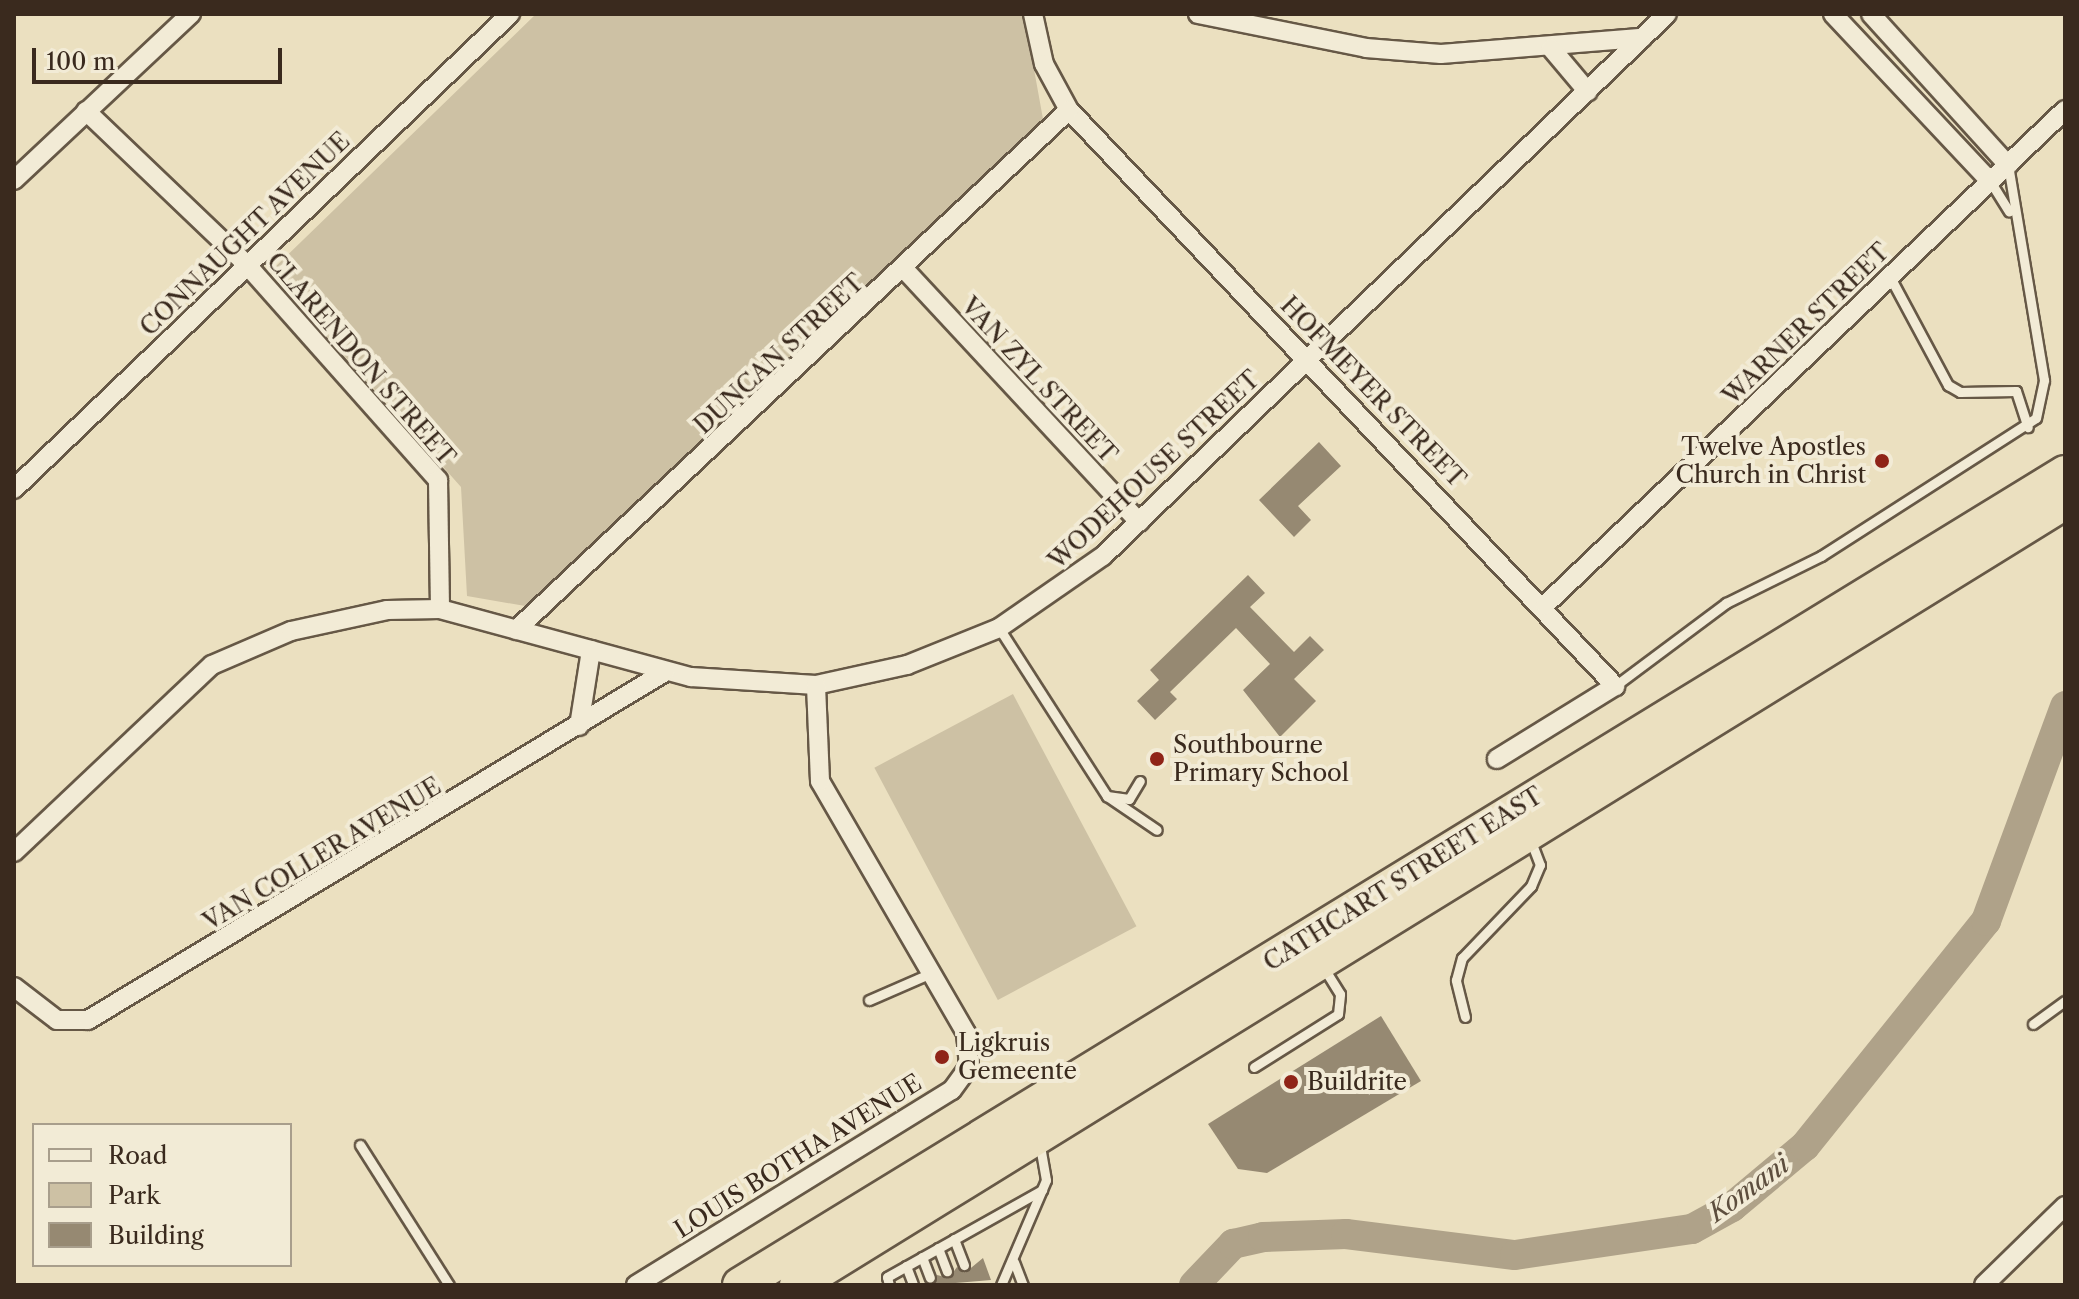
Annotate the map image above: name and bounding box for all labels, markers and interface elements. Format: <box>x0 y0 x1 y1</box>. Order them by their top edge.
scale bar <box>36 32 286 82</box>
text: 100 m <box>46 47 115 76</box>
street label: CONNAUGHT AVENUE <box>134 126 356 342</box>
street label: WARNER STREET <box>1716 237 1896 411</box>
street label: CLARENDON STREET <box>261 247 461 471</box>
street label: DUNCAN STREET <box>688 268 870 440</box>
street label: HOFMEYER STREET <box>1274 290 1472 494</box>
street label: VAN ZYL STREET <box>955 291 1123 469</box>
street label: WODEHOUSE STREET <box>1043 365 1265 575</box>
place label: Twelve Apostles Church in Christ <box>1675 433 1866 489</box>
marker: Twelve Apostles Church in Christ <box>1873 452 1891 470</box>
place label: Southbourne Primary School <box>1173 731 1350 787</box>
marker: Southbourne Primary School <box>1148 750 1166 768</box>
street label: VAN COLLER AVENUE <box>197 771 447 937</box>
street label: CATHCART STREET EAST <box>1258 781 1548 977</box>
place label: Ligkruis Gemeente <box>958 1029 1077 1085</box>
marker: Ligkruis Gemeente <box>933 1048 951 1066</box>
street label: LOUIS BOTHA AVENUE <box>668 1068 928 1244</box>
place label: Buildrite <box>1307 1068 1407 1096</box>
marker: Buildrite <box>1282 1073 1300 1091</box>
legend <box>32 1123 292 1267</box>
text: Road <box>108 1141 167 1170</box>
water label: Komani <box>1702 1149 1796 1229</box>
text: Park <box>108 1181 160 1210</box>
text: Building <box>108 1221 204 1250</box>

